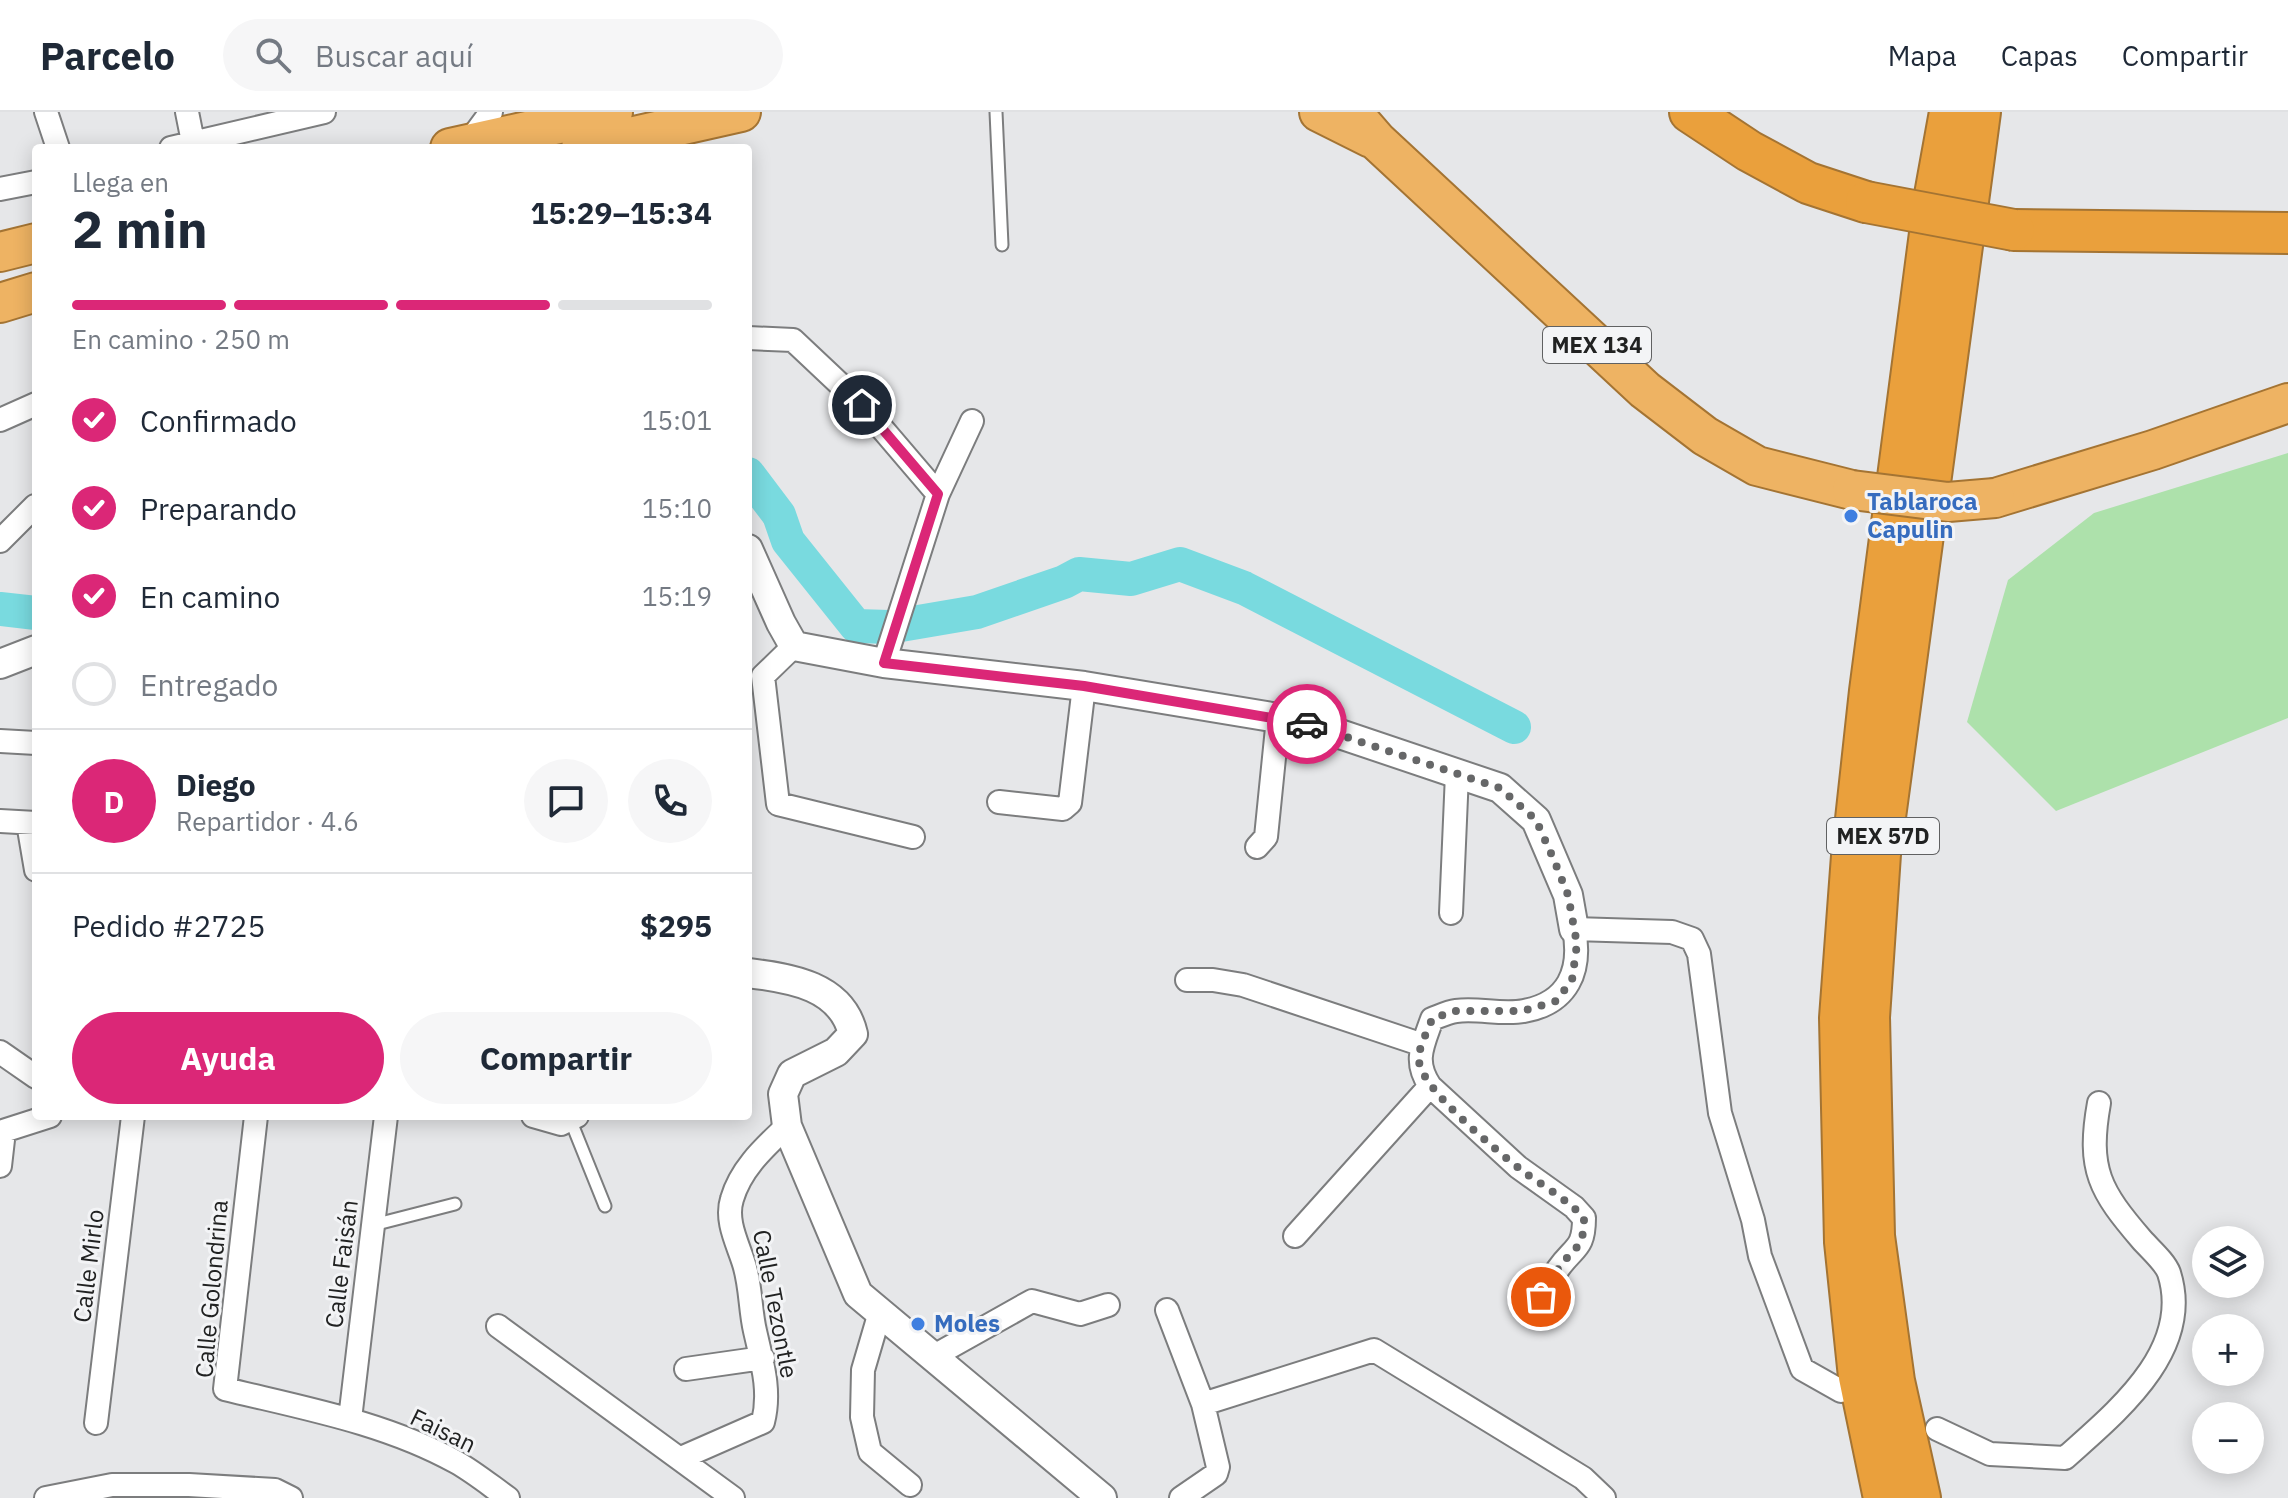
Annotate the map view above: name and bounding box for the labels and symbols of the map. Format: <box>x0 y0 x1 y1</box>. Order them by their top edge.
road number: MEX 134 <box>1543 327 1651 363</box>
pin <box>828 371 896 439</box>
place label: Tablaroca Capulin <box>1867 485 1978 545</box>
marker: Tablaroca Capulin <box>1842 507 1860 525</box>
courier <box>1267 684 1347 764</box>
road number: MEX 57D <box>1827 818 1939 854</box>
street label: Calle Golondrina <box>187 1198 235 1379</box>
street label: Calle Faisán <box>317 1198 365 1330</box>
street label: Calle Mirlo <box>65 1207 111 1324</box>
street label: Calle Tezontle <box>746 1227 806 1381</box>
pin <box>1507 1263 1575 1331</box>
place label: Moles <box>934 1307 1000 1339</box>
marker: Moles <box>909 1315 927 1333</box>
street label: Faisan <box>405 1401 482 1460</box>

